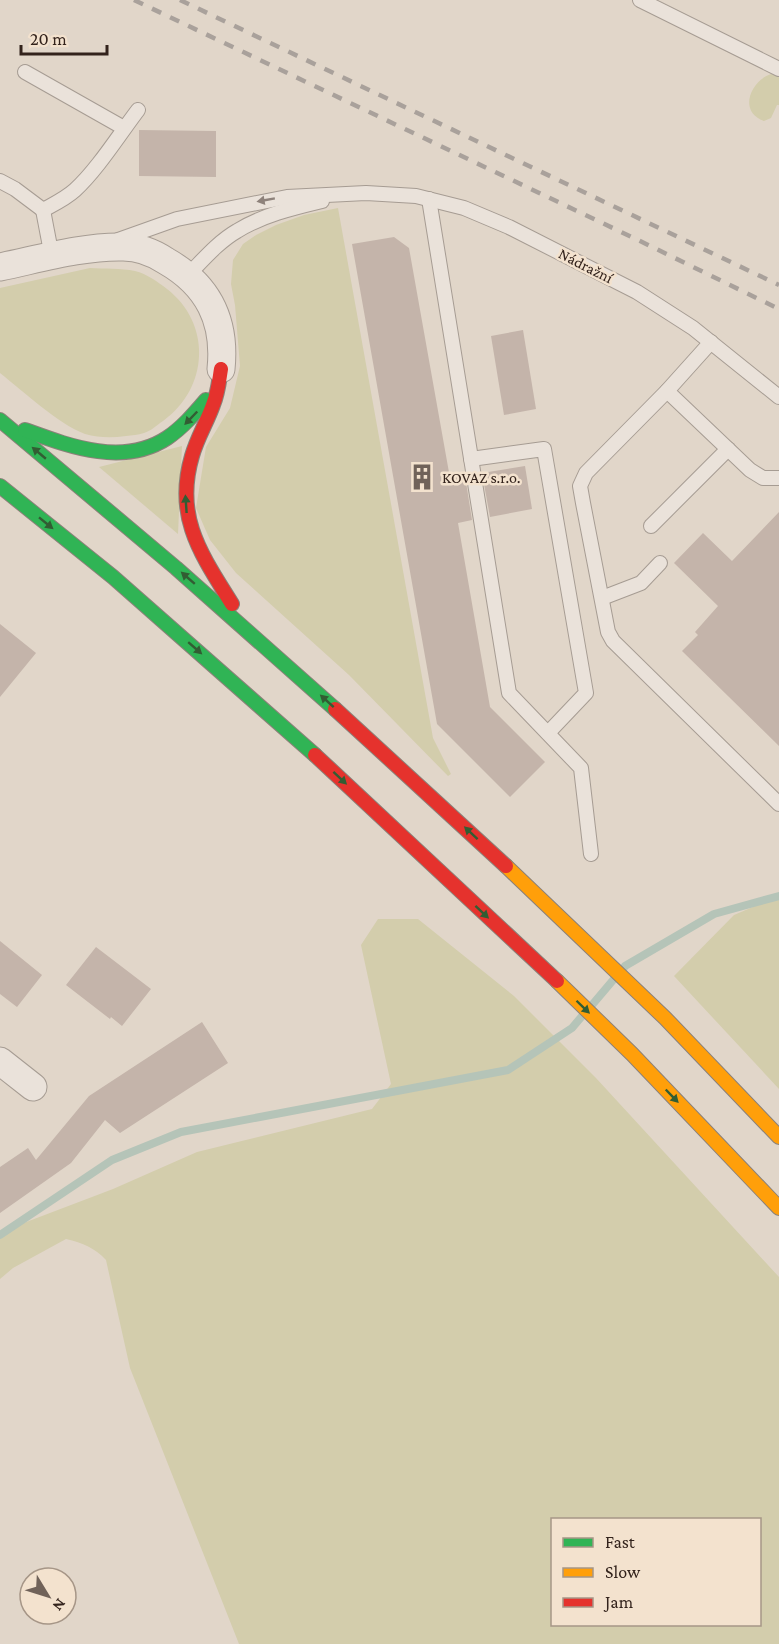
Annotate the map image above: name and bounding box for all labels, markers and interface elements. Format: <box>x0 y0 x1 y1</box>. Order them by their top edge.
scale bar <box>21 18 106 56</box>
text: 20 m <box>30 29 67 49</box>
one-way arrow <box>256 196 275 205</box>
street label: Nádražní <box>556 245 616 287</box>
one-way arrow <box>184 410 198 424</box>
one-way arrow <box>31 446 47 459</box>
building icon: KOVAZ s.r.o. <box>407 462 437 492</box>
place label: KOVAZ s.r.o. <box>442 469 520 486</box>
one-way arrow <box>182 495 191 514</box>
one-way arrow <box>38 516 54 529</box>
one-way arrow <box>180 572 196 585</box>
one-way arrow <box>187 641 202 654</box>
one-way arrow <box>320 695 335 708</box>
one-way arrow <box>333 771 347 785</box>
one-way arrow <box>463 826 478 840</box>
one-way arrow <box>475 905 490 919</box>
one-way arrow <box>575 999 589 1013</box>
one-way arrow <box>665 1089 679 1104</box>
legend <box>551 1518 761 1626</box>
text: Fast <box>605 1532 636 1552</box>
text: Slow <box>605 1562 641 1582</box>
north arrow <box>18 1566 78 1626</box>
text: Jam <box>603 1592 634 1612</box>
text: N <box>49 1595 69 1615</box>

